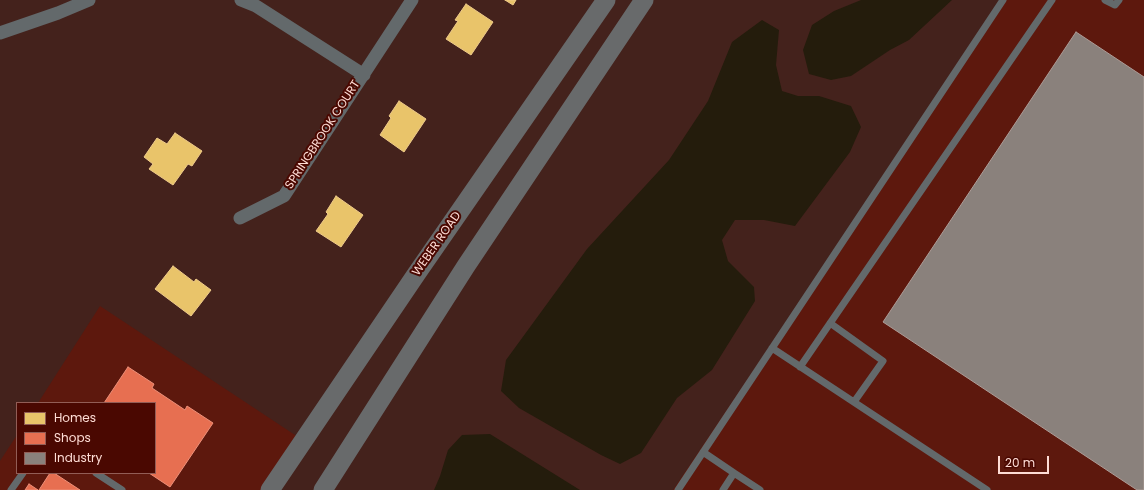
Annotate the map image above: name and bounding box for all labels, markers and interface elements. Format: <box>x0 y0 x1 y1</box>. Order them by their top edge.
street label: SPRINGBROOK COURT <box>283 78 363 192</box>
street label: WEBER ROAD <box>410 209 464 279</box>
legend <box>16 402 156 474</box>
text: Homes <box>54 409 96 426</box>
text: Shops <box>54 429 91 446</box>
scale bar <box>1000 448 1051 474</box>
text: Industry <box>54 449 102 466</box>
text: 20 m <box>1005 454 1035 471</box>

